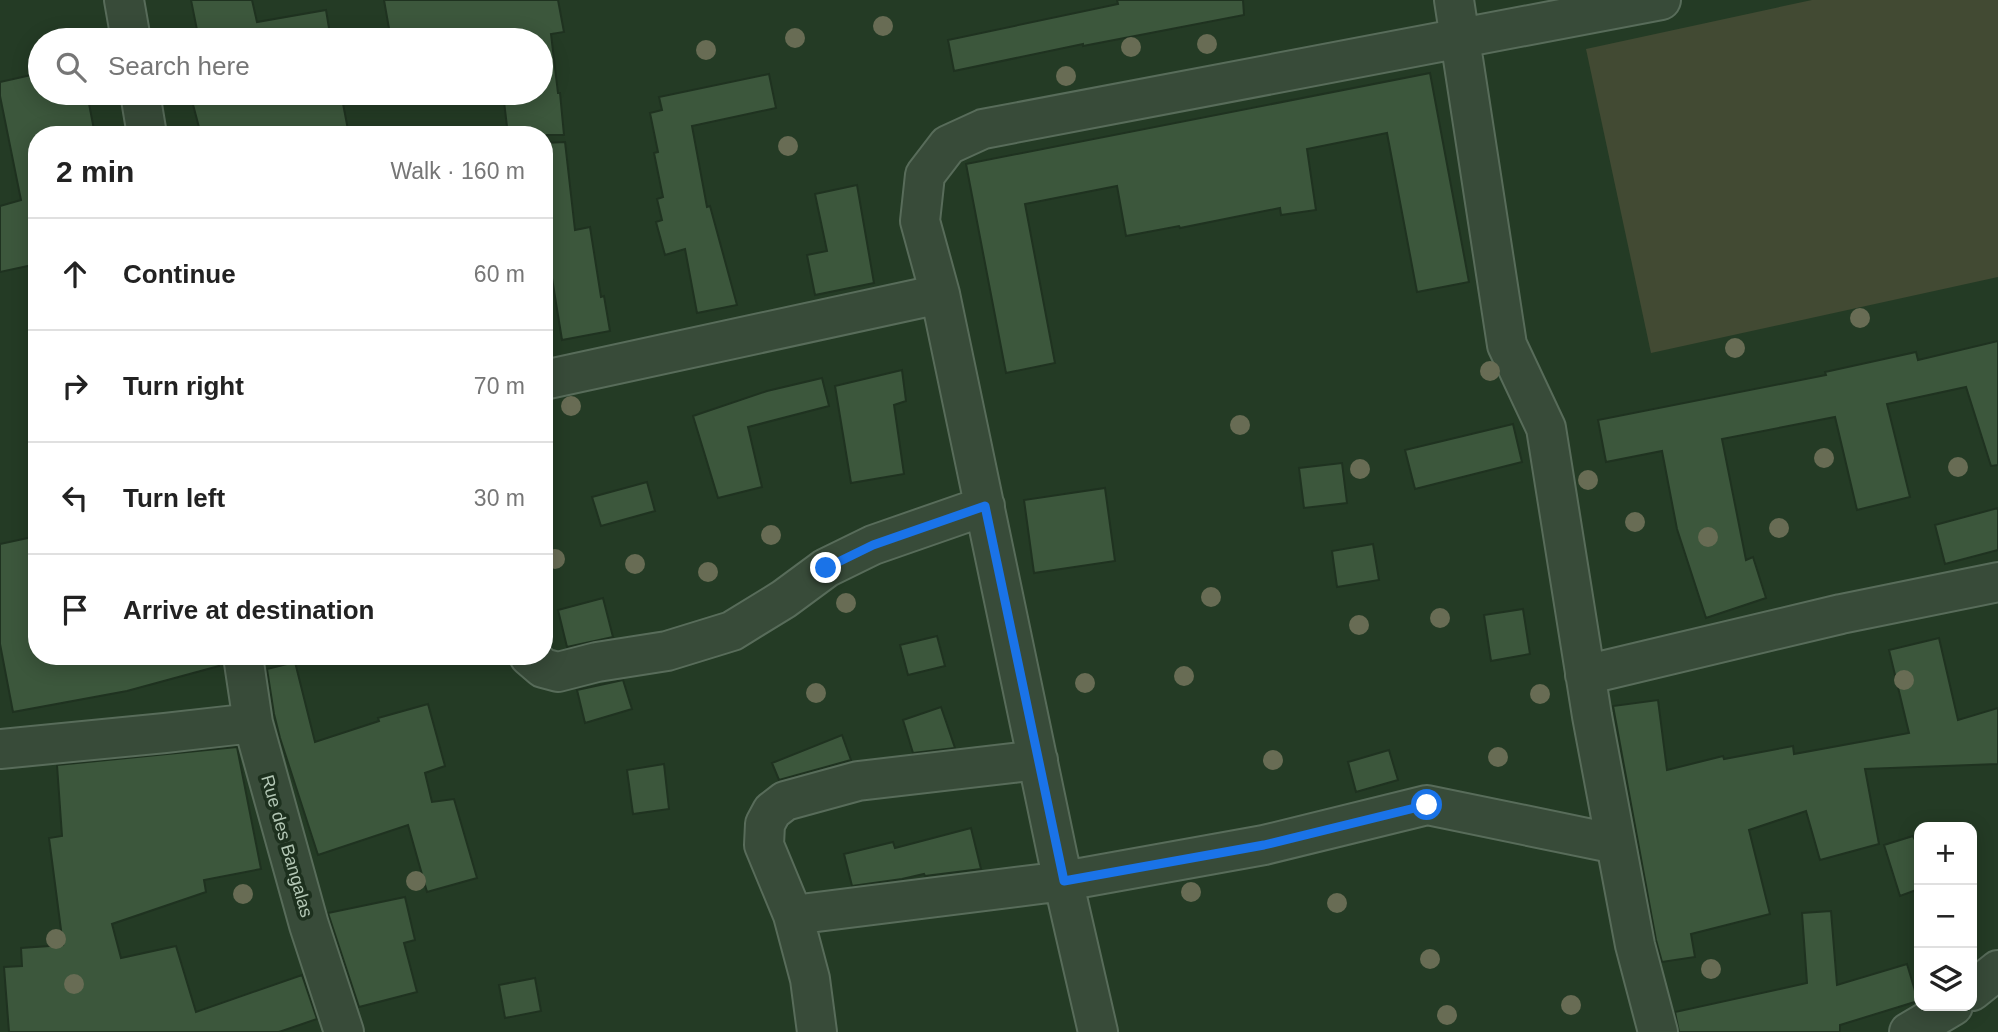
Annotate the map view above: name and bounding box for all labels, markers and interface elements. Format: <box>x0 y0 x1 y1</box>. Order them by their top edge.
search box <box>28 28 553 105</box>
icon: search <box>52 48 90 86</box>
text: Search here <box>108 51 250 81</box>
text: 2 min <box>56 155 134 188</box>
text: Walk · 160 m <box>390 158 525 184</box>
icon: ahead <box>56 255 94 293</box>
text: Continue <box>123 259 236 289</box>
text: 60 m <box>474 261 525 287</box>
icon: right <box>56 367 94 405</box>
text: Turn right <box>123 371 244 401</box>
text: 70 m <box>474 373 525 399</box>
icon: left <box>56 479 94 517</box>
text: Turn left <box>123 483 225 513</box>
text: 30 m <box>474 485 525 511</box>
route end <box>810 552 841 583</box>
icon: arrive <box>56 591 94 629</box>
text: Arrive at destination <box>123 595 374 625</box>
street label: Rue des Bangalas <box>257 773 317 919</box>
route start <box>1411 789 1442 820</box>
map controls <box>1914 822 1977 1011</box>
button: + <box>1914 822 1977 885</box>
button: − <box>1914 885 1977 948</box>
button: layers <box>1914 948 1977 1011</box>

